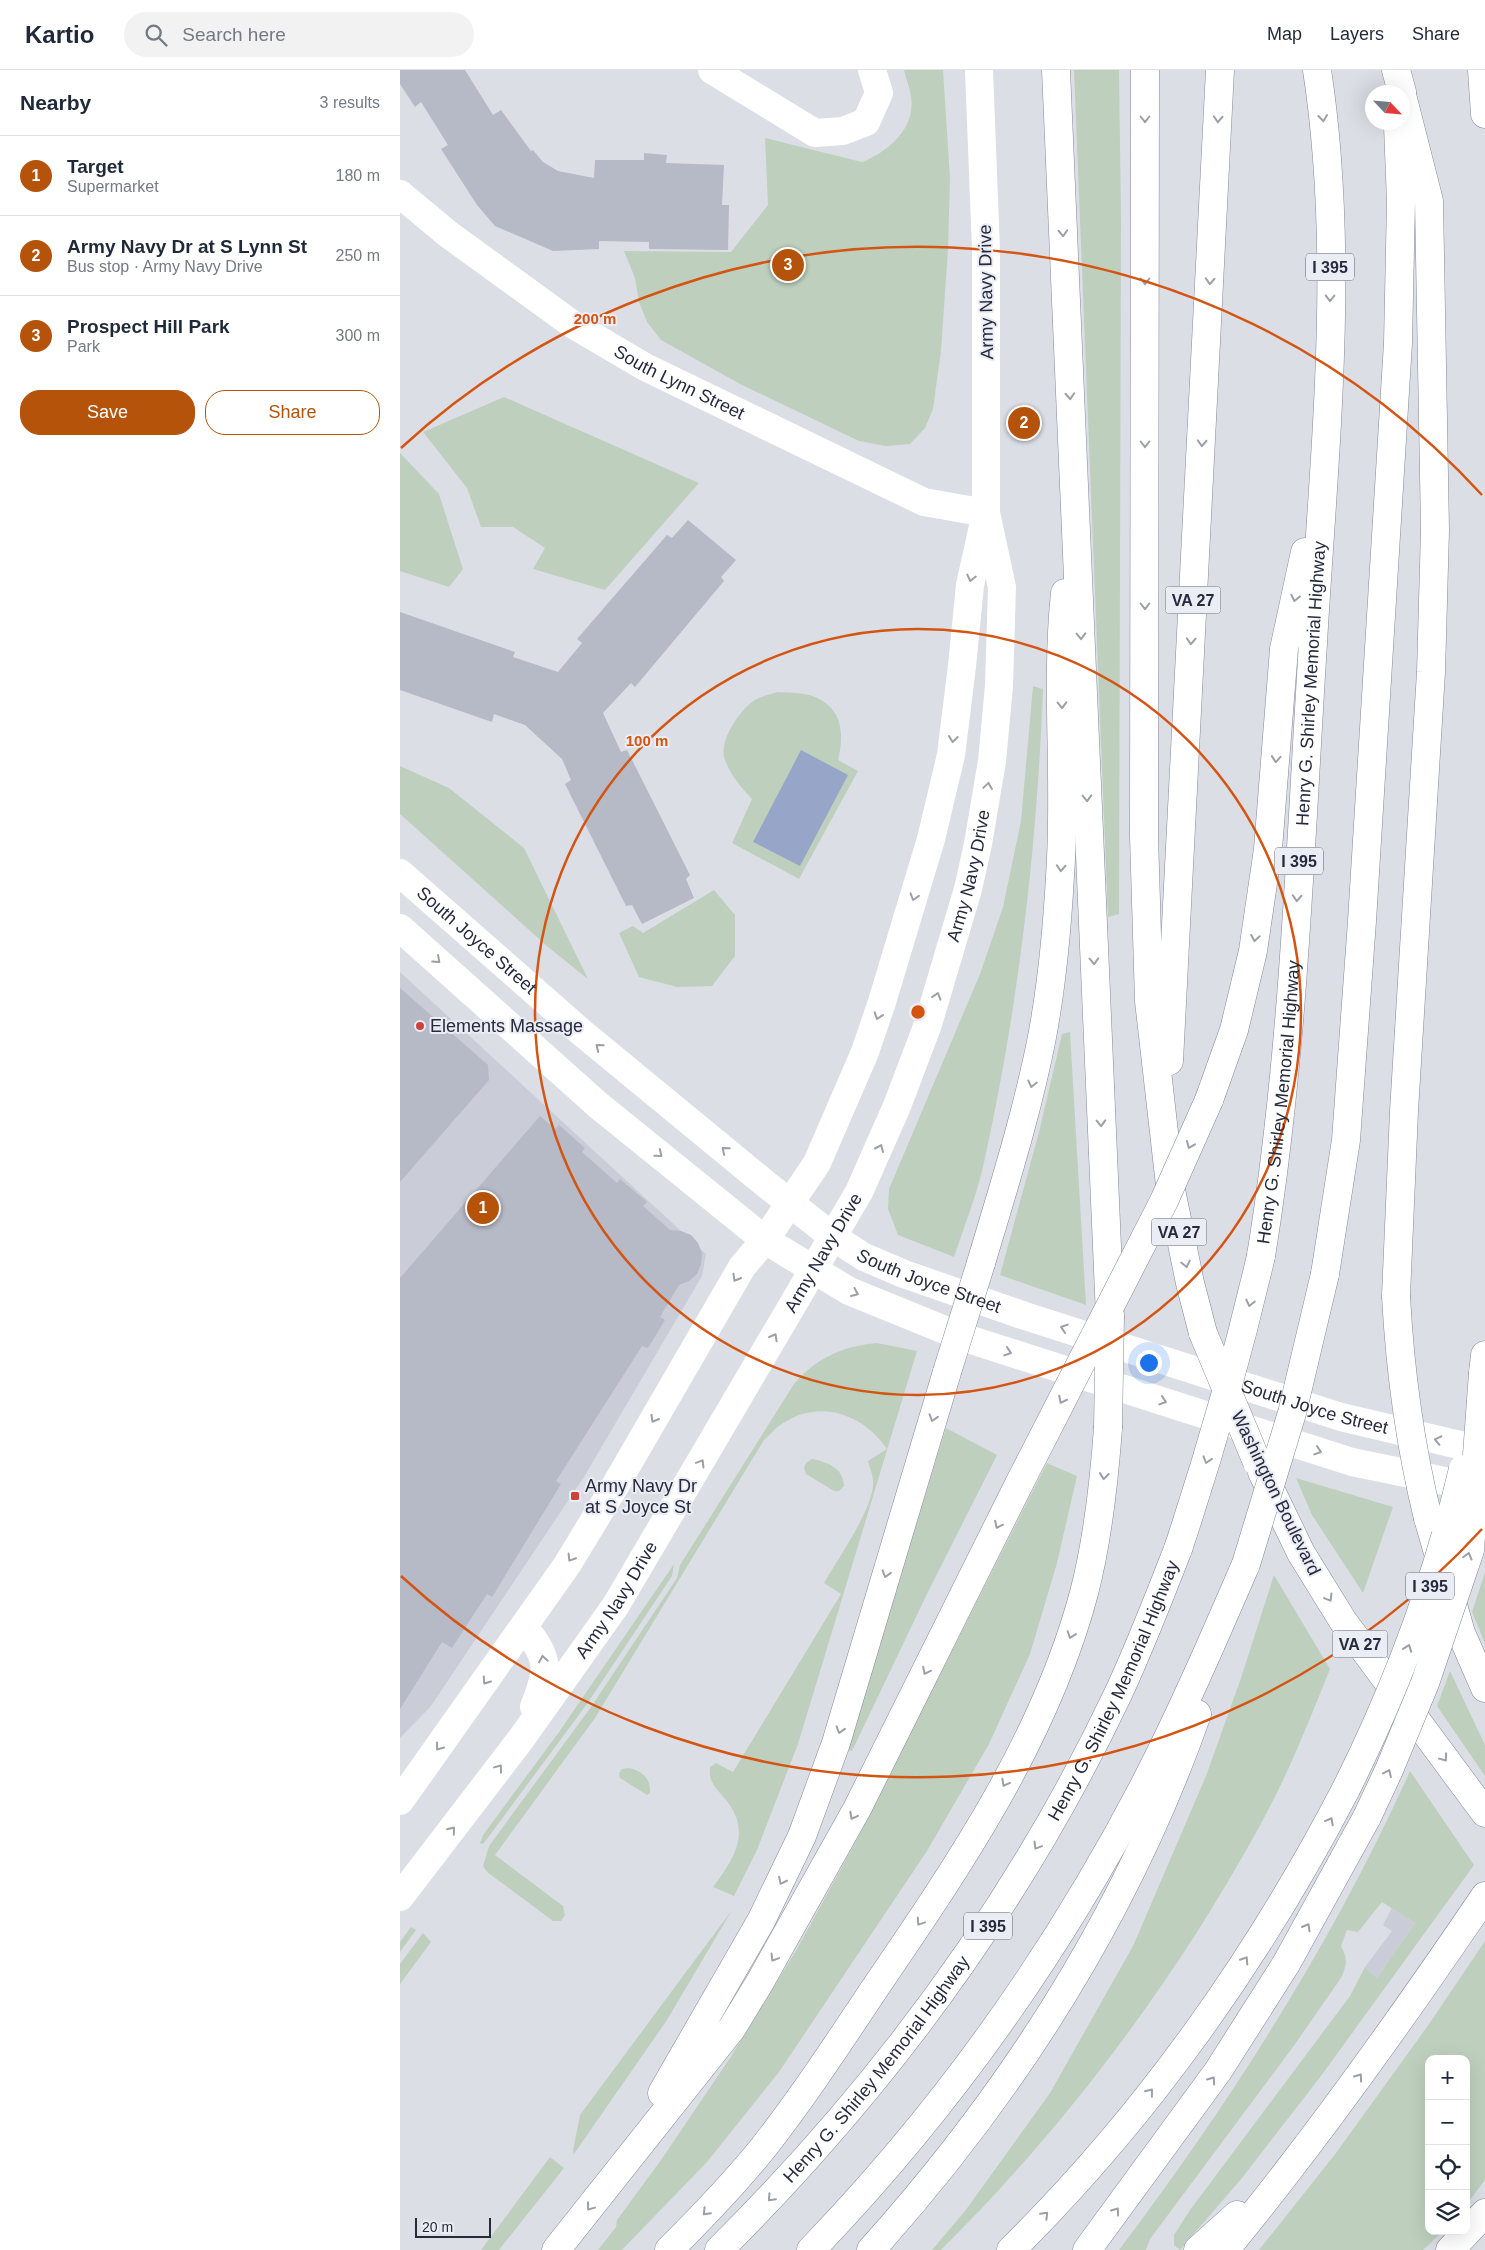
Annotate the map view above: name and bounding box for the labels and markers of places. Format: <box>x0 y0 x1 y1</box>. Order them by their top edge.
pin: 3 <box>772 246 804 284</box>
pin: 2 <box>1008 404 1040 442</box>
centre of rings <box>909 1003 927 1021</box>
place label: Elements Massage <box>430 1016 583 1036</box>
marker: Elements Massage <box>414 1020 426 1032</box>
pin: 1 <box>467 1189 499 1227</box>
place label: Army Navy Dr at S Joyce St <box>585 1476 697 1517</box>
marker: Army Navy Dr at S Joyce St <box>569 1490 581 1502</box>

